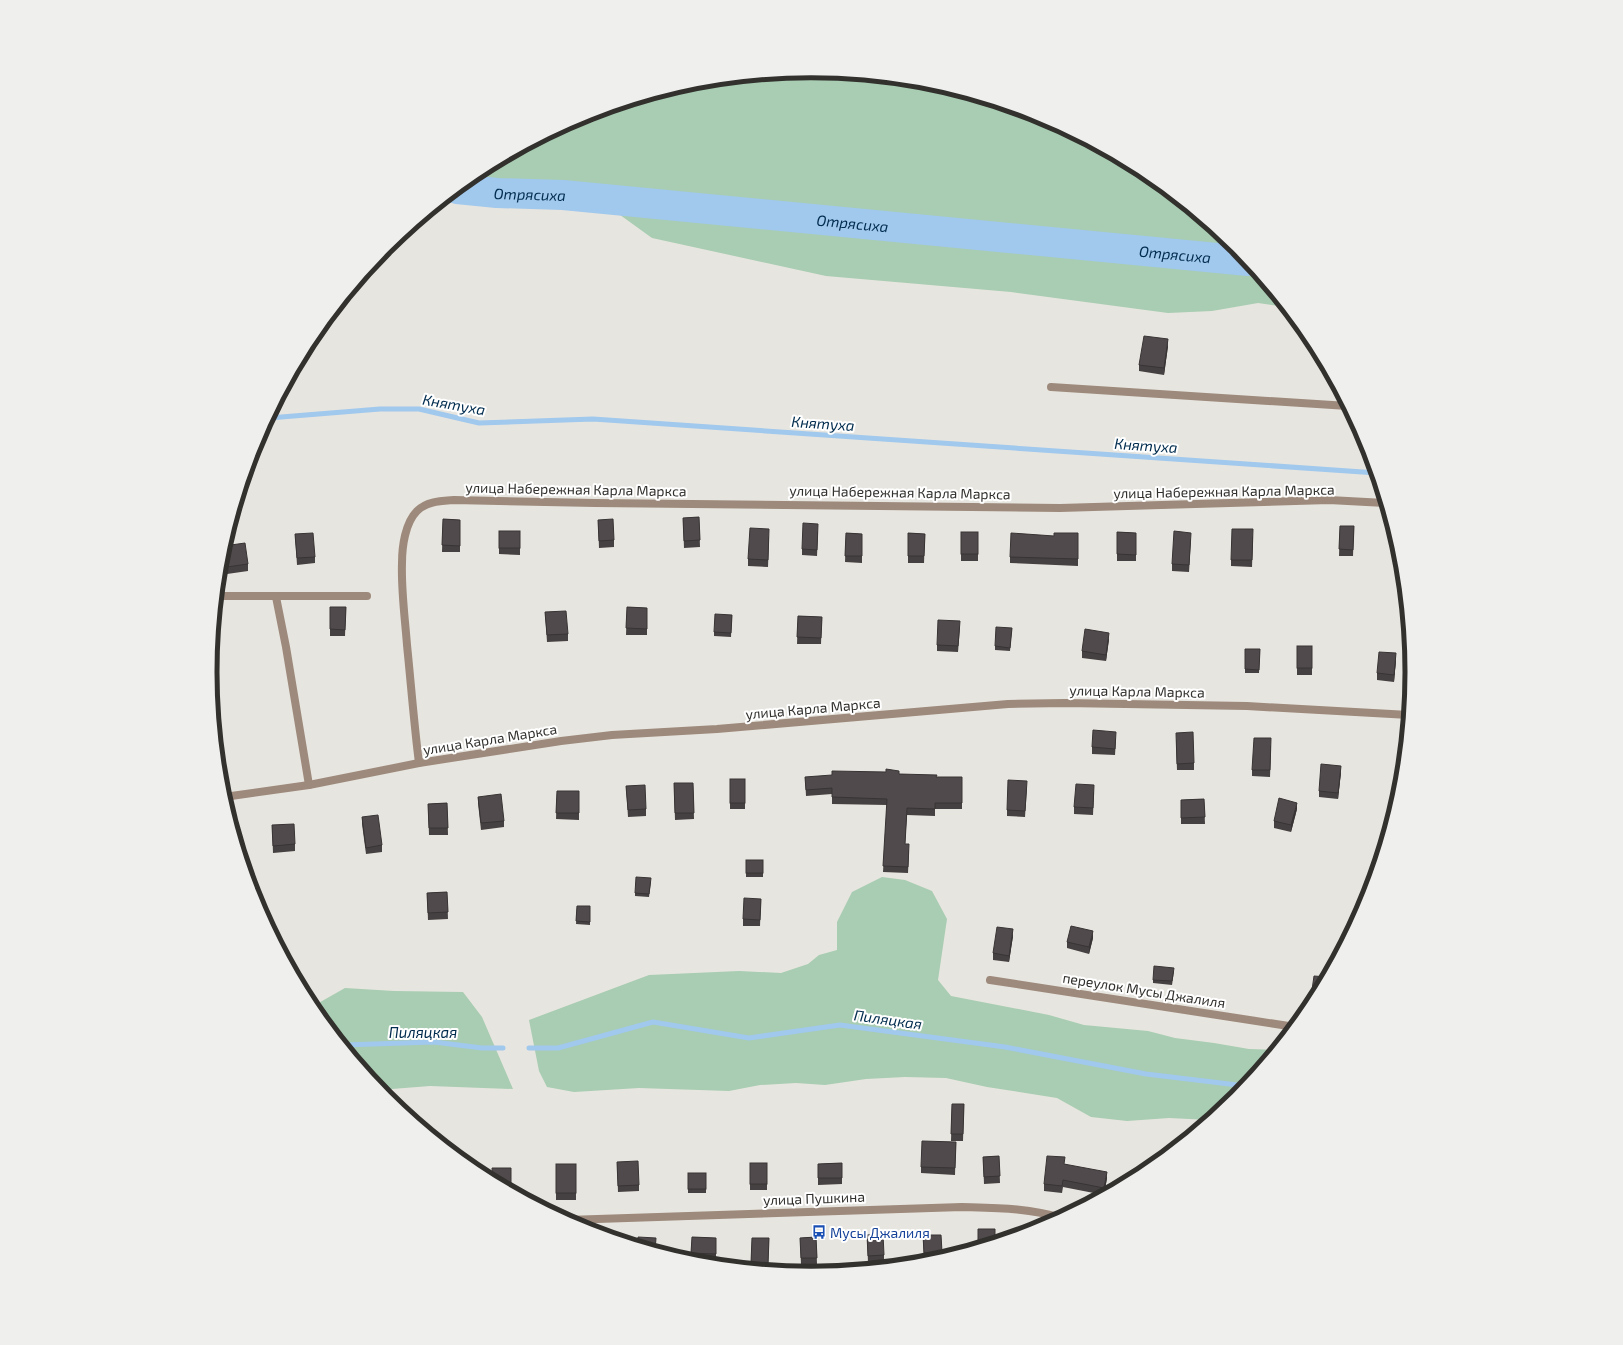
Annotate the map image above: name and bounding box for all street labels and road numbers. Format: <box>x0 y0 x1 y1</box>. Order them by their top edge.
street label: улица Набережная Карла Маркса <box>465 479 687 499</box>
street label: улица Набережная Карла Маркса <box>1113 481 1335 501</box>
street label: улица Набережная Карла Маркса <box>789 482 1011 502</box>
street label: улица Карла Маркса <box>1069 681 1205 701</box>
street label: улица Карла Маркса <box>745 694 881 722</box>
street label: улица Карла Маркса <box>422 720 558 758</box>
street label: переулок Мусы Джалиля <box>1061 969 1227 1011</box>
street label: улица Пушкина <box>763 1188 865 1208</box>

